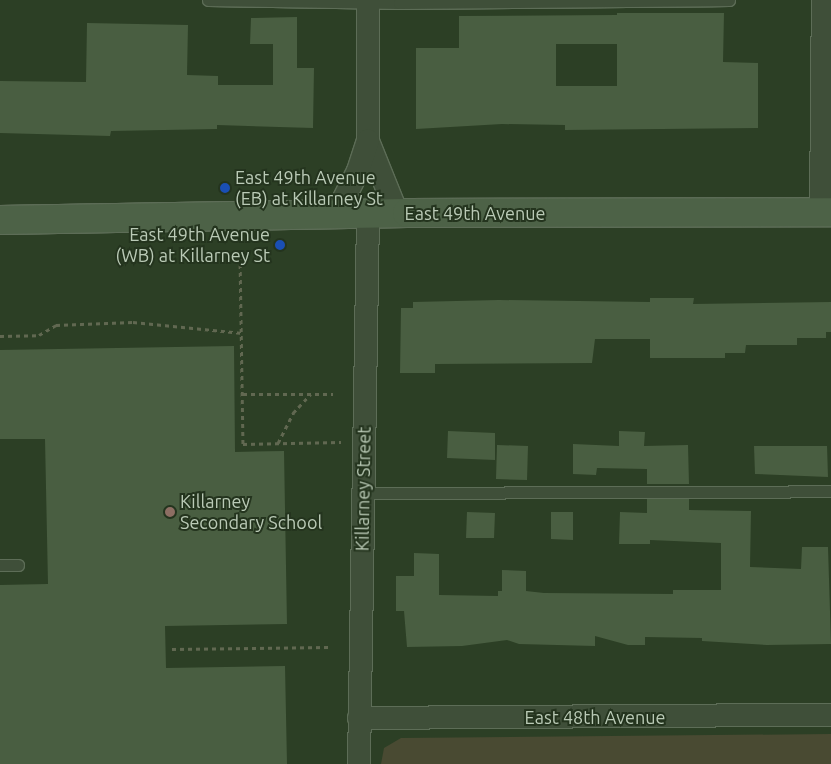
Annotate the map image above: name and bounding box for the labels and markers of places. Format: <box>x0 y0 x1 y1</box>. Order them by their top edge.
place label: East 49th Avenue (EB) at Killarney St <box>235 167 383 210</box>
marker: East 49th Avenue (EB) at Killarney St <box>219 182 231 194</box>
place label: East 49th Avenue (WB) at Killarney St <box>115 224 270 266</box>
marker: East 49th Avenue (WB) at Killarney St <box>274 239 286 251</box>
place label: Killarney Secondary School <box>180 491 322 534</box>
marker: Killarney Secondary School <box>164 506 176 518</box>

